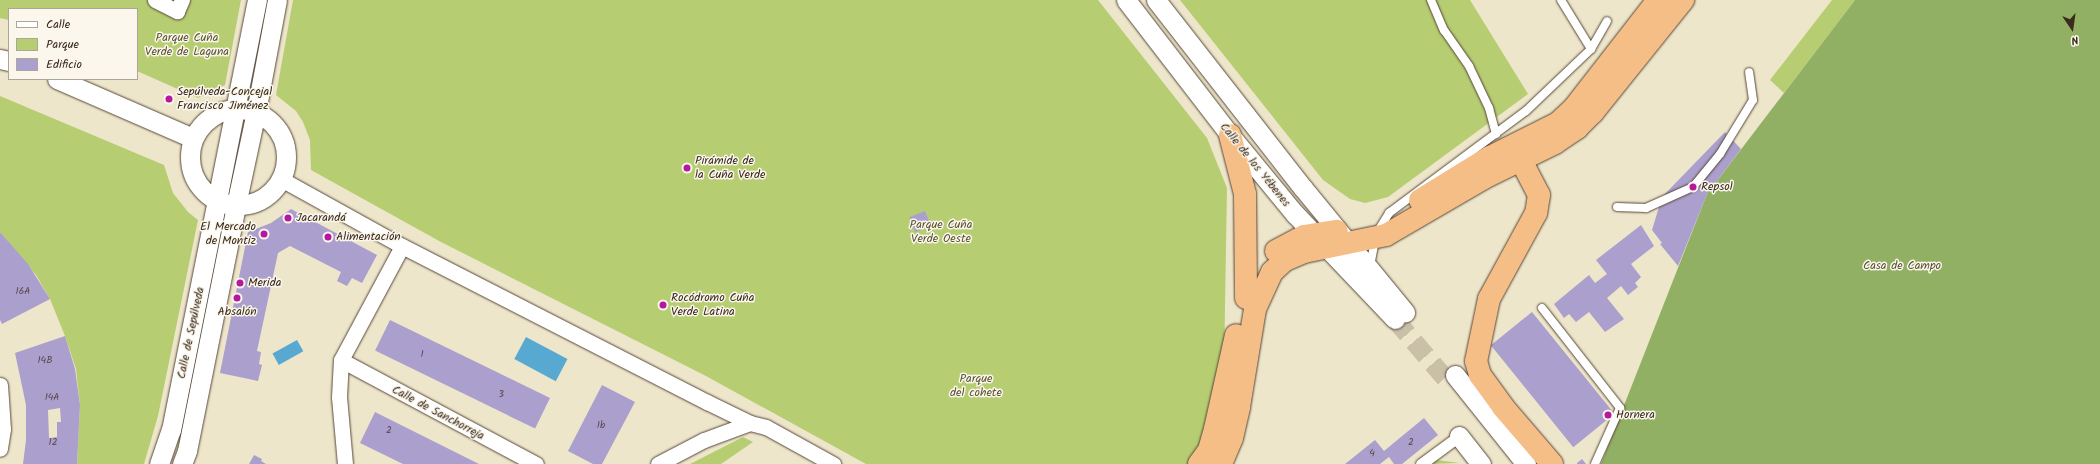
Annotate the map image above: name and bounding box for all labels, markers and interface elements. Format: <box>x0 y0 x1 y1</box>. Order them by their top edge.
legend <box>8 8 138 80</box>
north arrow <box>2052 8 2092 48</box>
text: Calle <box>46 15 70 34</box>
text: N <box>2069 30 2080 49</box>
park label: Parque Cuña Verde de Laguna <box>145 31 229 59</box>
text: Parque <box>46 35 79 54</box>
text: Edificio <box>46 55 82 74</box>
place label: Sepúlveda-Concejal Francisco Jiménez <box>177 85 272 113</box>
marker: Sepúlveda-Concejal Francisco Jiménez <box>164 94 174 104</box>
street label: Calle de los Yébenes <box>1217 120 1293 210</box>
place label: Pirámide de la Cuña Verde <box>695 154 765 182</box>
marker: Pirámide de la Cuña Verde <box>682 163 692 173</box>
place label: Repsol <box>1701 180 1733 194</box>
marker: Repsol <box>1688 182 1698 192</box>
place label: Jacarandá <box>296 211 346 225</box>
marker: Jacarandá <box>283 213 293 223</box>
park label: Parque Cuña Verde Oeste <box>910 218 972 246</box>
place label: El Mercado de Montiz <box>200 220 256 248</box>
marker: El Mercado de Montiz <box>259 229 269 239</box>
place label: Alimentación <box>336 230 401 244</box>
marker: Alimentación <box>323 232 333 242</box>
park label: Casa de Campo <box>1863 259 1941 273</box>
place label: Merida <box>248 276 281 290</box>
marker: Merida <box>235 278 245 288</box>
house number: 16A <box>16 286 30 298</box>
street label: Calle de Sepúlveda <box>174 286 208 380</box>
place label: Rocódromo Cuña Verde Latina <box>671 291 754 319</box>
marker: Absalón <box>232 293 242 303</box>
marker: Rocódromo Cuña Verde Latina <box>658 300 668 310</box>
place label: Absalón <box>217 305 257 319</box>
house number: 1 <box>420 349 424 361</box>
house number: 14B <box>37 355 53 367</box>
park label: Parque del cohete <box>950 372 1002 400</box>
street label: Calle de Sanchorreja <box>389 383 487 443</box>
house number: 3 <box>498 389 504 401</box>
house number: 14A <box>45 392 59 404</box>
place label: Hornera <box>1616 408 1655 422</box>
marker: Hornera <box>1603 410 1613 420</box>
house number: 1b <box>597 420 605 432</box>
house number: 2 <box>386 425 392 437</box>
house number: 12 <box>49 437 57 449</box>
house number: 2 <box>1408 437 1414 449</box>
house number: 4 <box>1369 448 1375 460</box>

